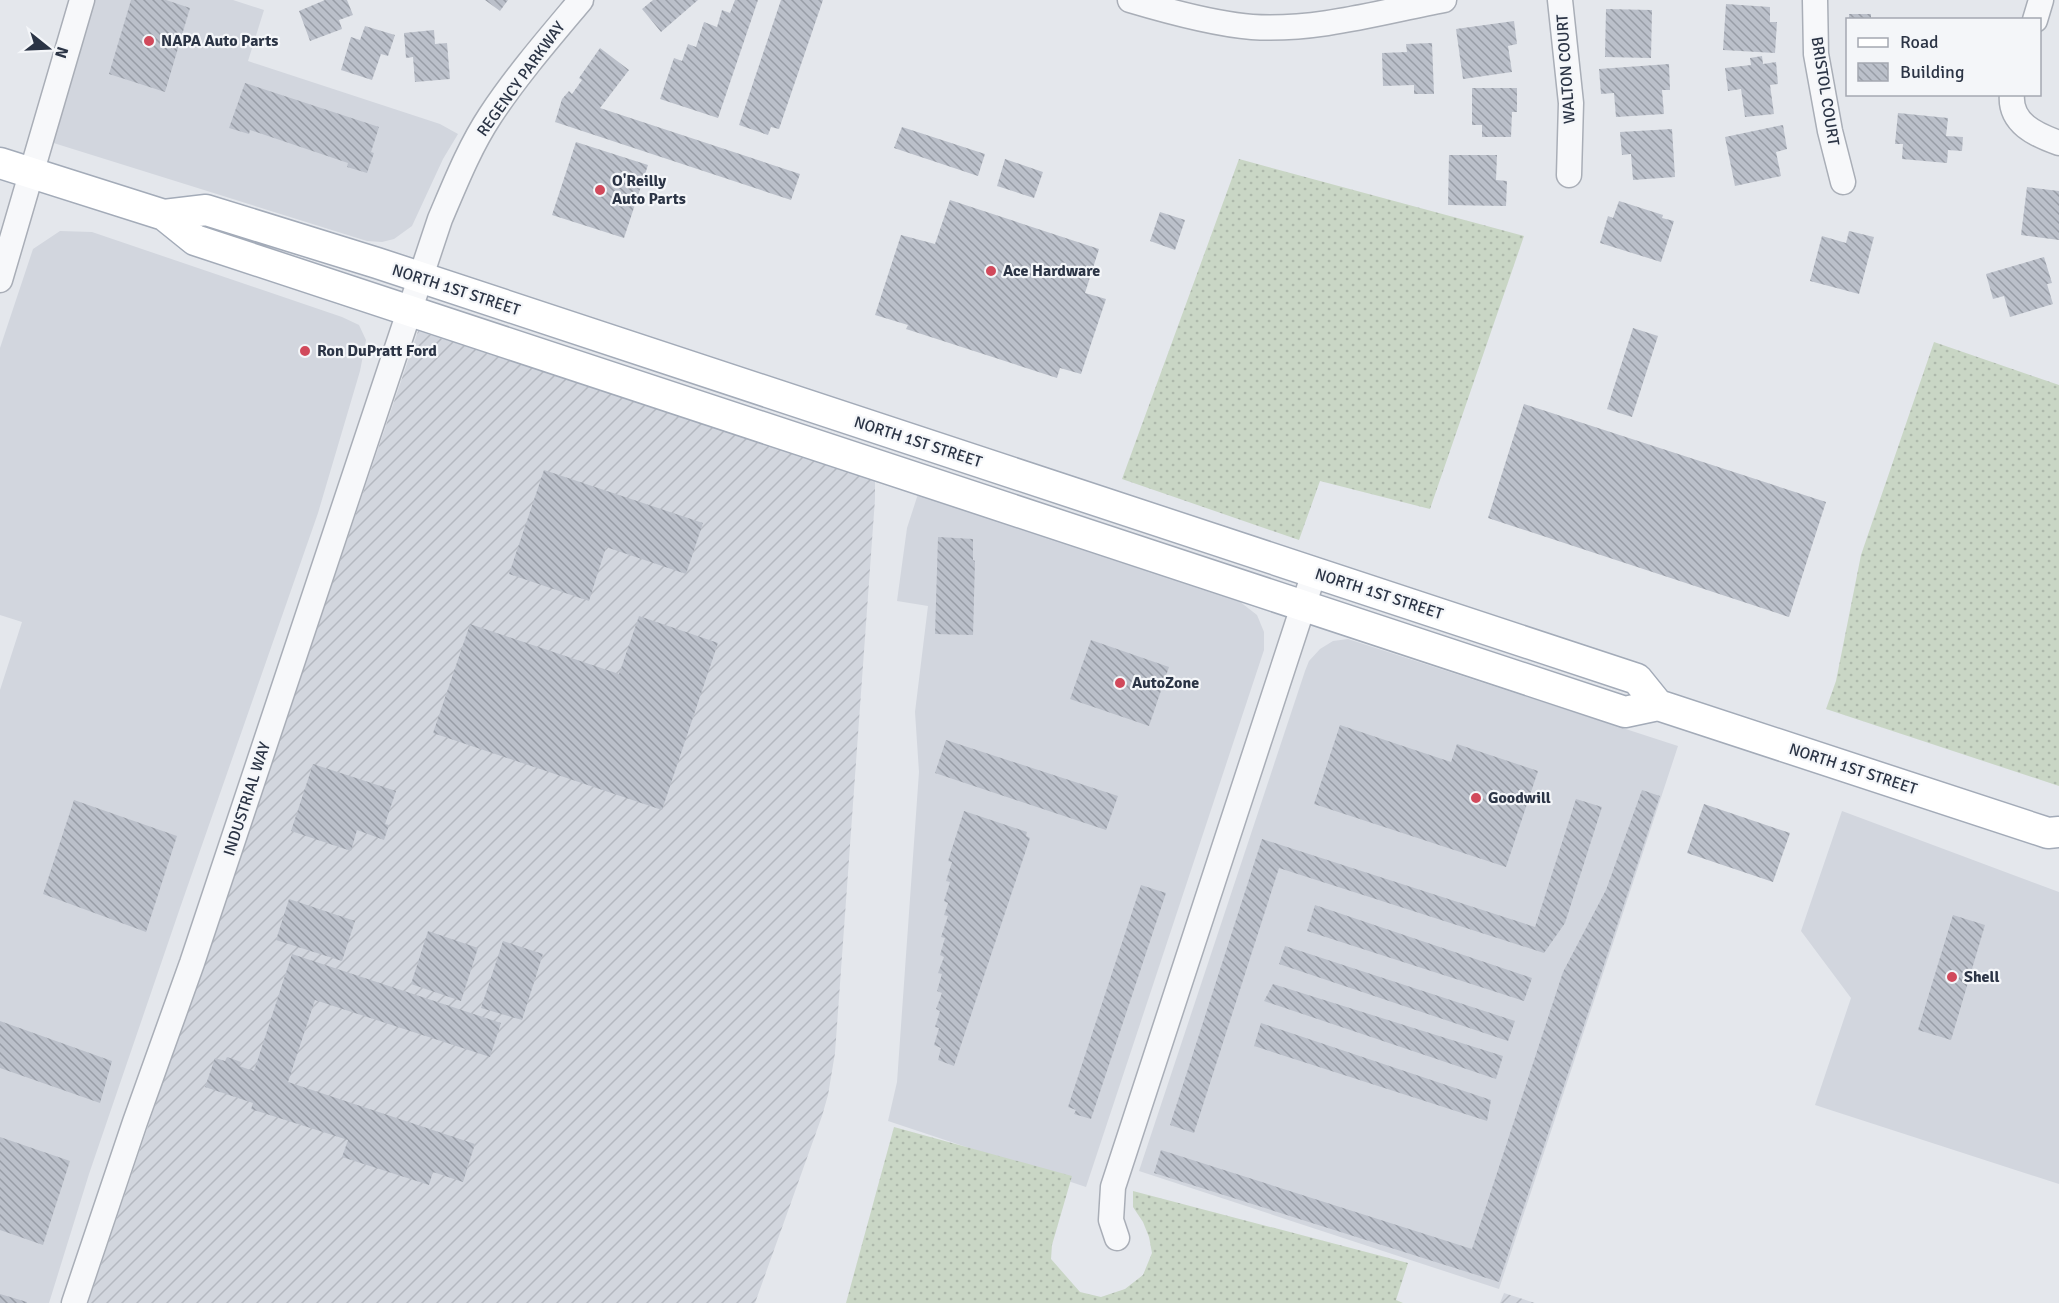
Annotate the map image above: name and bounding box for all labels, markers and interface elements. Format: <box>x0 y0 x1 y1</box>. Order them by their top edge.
street label: WALTON COURT <box>1552 13 1580 125</box>
north arrow <box>18 18 78 78</box>
street label: REGENCY PARKWAY <box>473 18 569 140</box>
legend <box>1846 18 2041 96</box>
place label: NAPA Auto Parts <box>161 31 278 51</box>
text: Road <box>1900 31 1939 53</box>
marker: NAPA Auto Parts <box>142 34 156 48</box>
street label: BRISTOL COURT <box>1807 35 1844 147</box>
text: N <box>50 44 73 61</box>
text: Building <box>1900 61 1964 83</box>
place label: O'Reilly Auto Parts <box>612 171 686 209</box>
marker: O'Reilly Auto Parts <box>593 183 607 197</box>
street label: NORTH 1ST STREET <box>389 260 523 320</box>
place label: Ace Hardware <box>1003 261 1100 281</box>
marker: Ace Hardware <box>984 264 998 278</box>
place label: Ron DuPratt Ford <box>317 341 437 361</box>
marker: Ron DuPratt Ford <box>298 344 312 358</box>
street label: NORTH 1ST STREET <box>851 412 985 472</box>
street label: NORTH 1ST STREET <box>1312 564 1446 624</box>
place label: AutoZone <box>1132 673 1199 693</box>
marker: AutoZone <box>1113 676 1127 690</box>
street label: INDUSTRIAL WAY <box>219 739 275 859</box>
street label: NORTH 1ST STREET <box>1786 739 1920 799</box>
place label: Goodwill <box>1488 788 1551 808</box>
marker: Goodwill <box>1469 791 1483 805</box>
place label: Shell <box>1964 967 1999 987</box>
marker: Shell <box>1945 970 1959 984</box>

